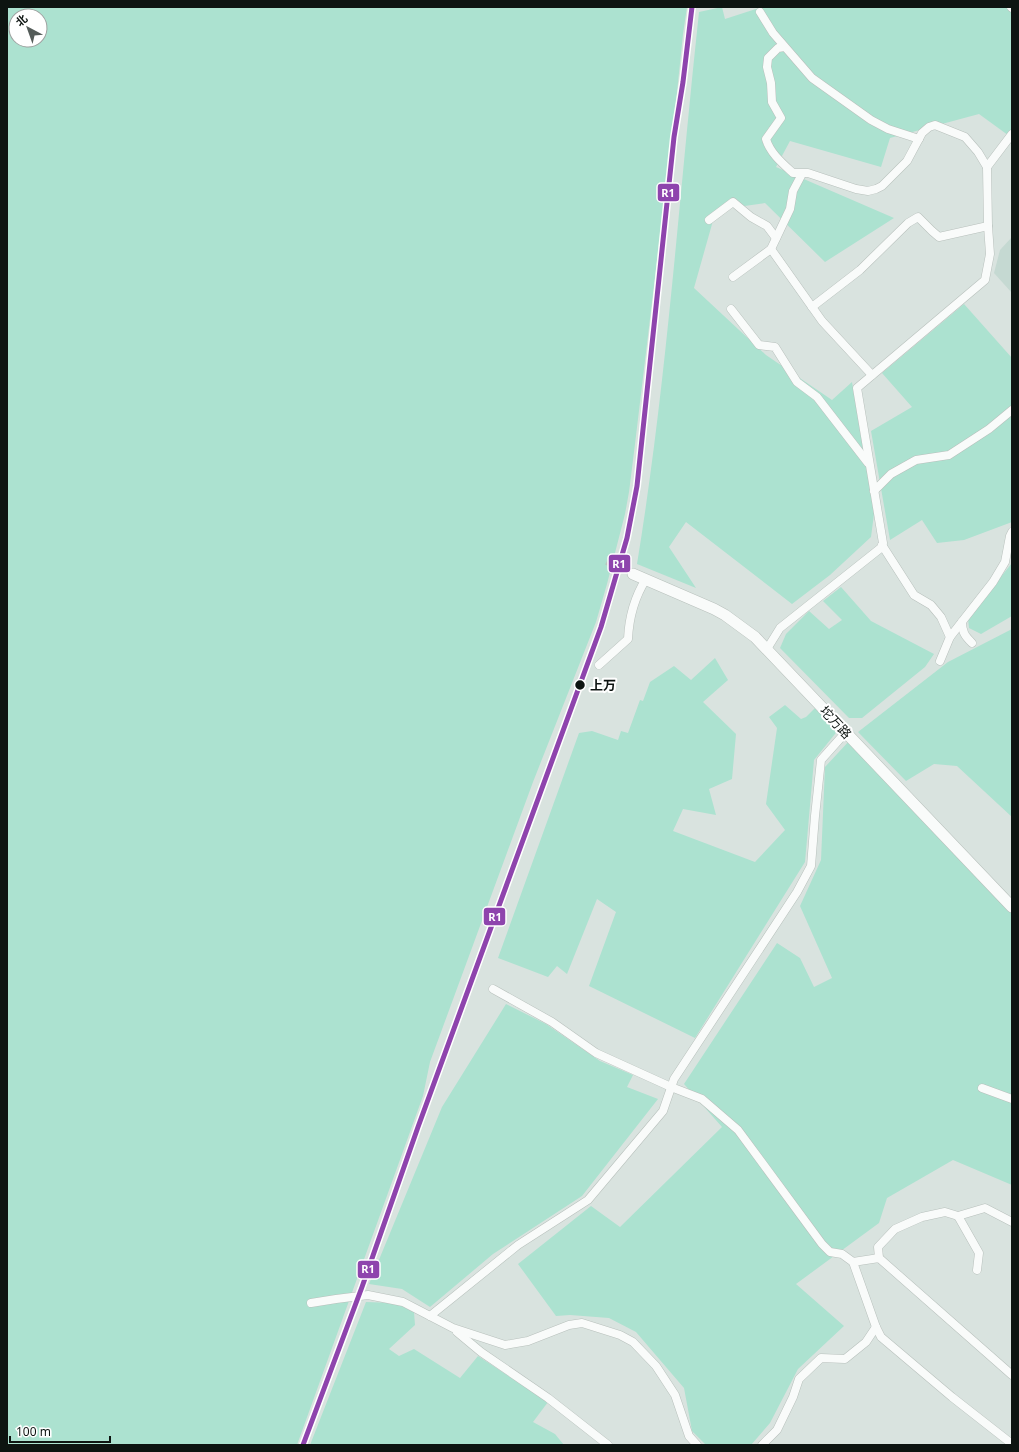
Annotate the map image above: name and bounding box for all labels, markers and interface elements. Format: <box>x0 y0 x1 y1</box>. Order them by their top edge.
north arrow <box>8 8 48 48</box>
text: 北 <box>12 11 30 29</box>
line badge: R1 <box>657 183 680 202</box>
text: R1 <box>661 185 675 200</box>
line badge: R1 <box>608 554 631 573</box>
text: R1 <box>612 556 626 571</box>
place label: 上万 <box>590 676 616 694</box>
marker: 上万 <box>573 678 587 692</box>
street label: 坨万路 <box>816 702 856 742</box>
line badge: R1 <box>483 907 506 926</box>
text: R1 <box>488 909 502 924</box>
line badge: R1 <box>357 1260 380 1279</box>
text: R1 <box>361 1261 375 1276</box>
scale bar <box>10 1418 110 1444</box>
text: 100 m <box>16 1423 51 1440</box>

